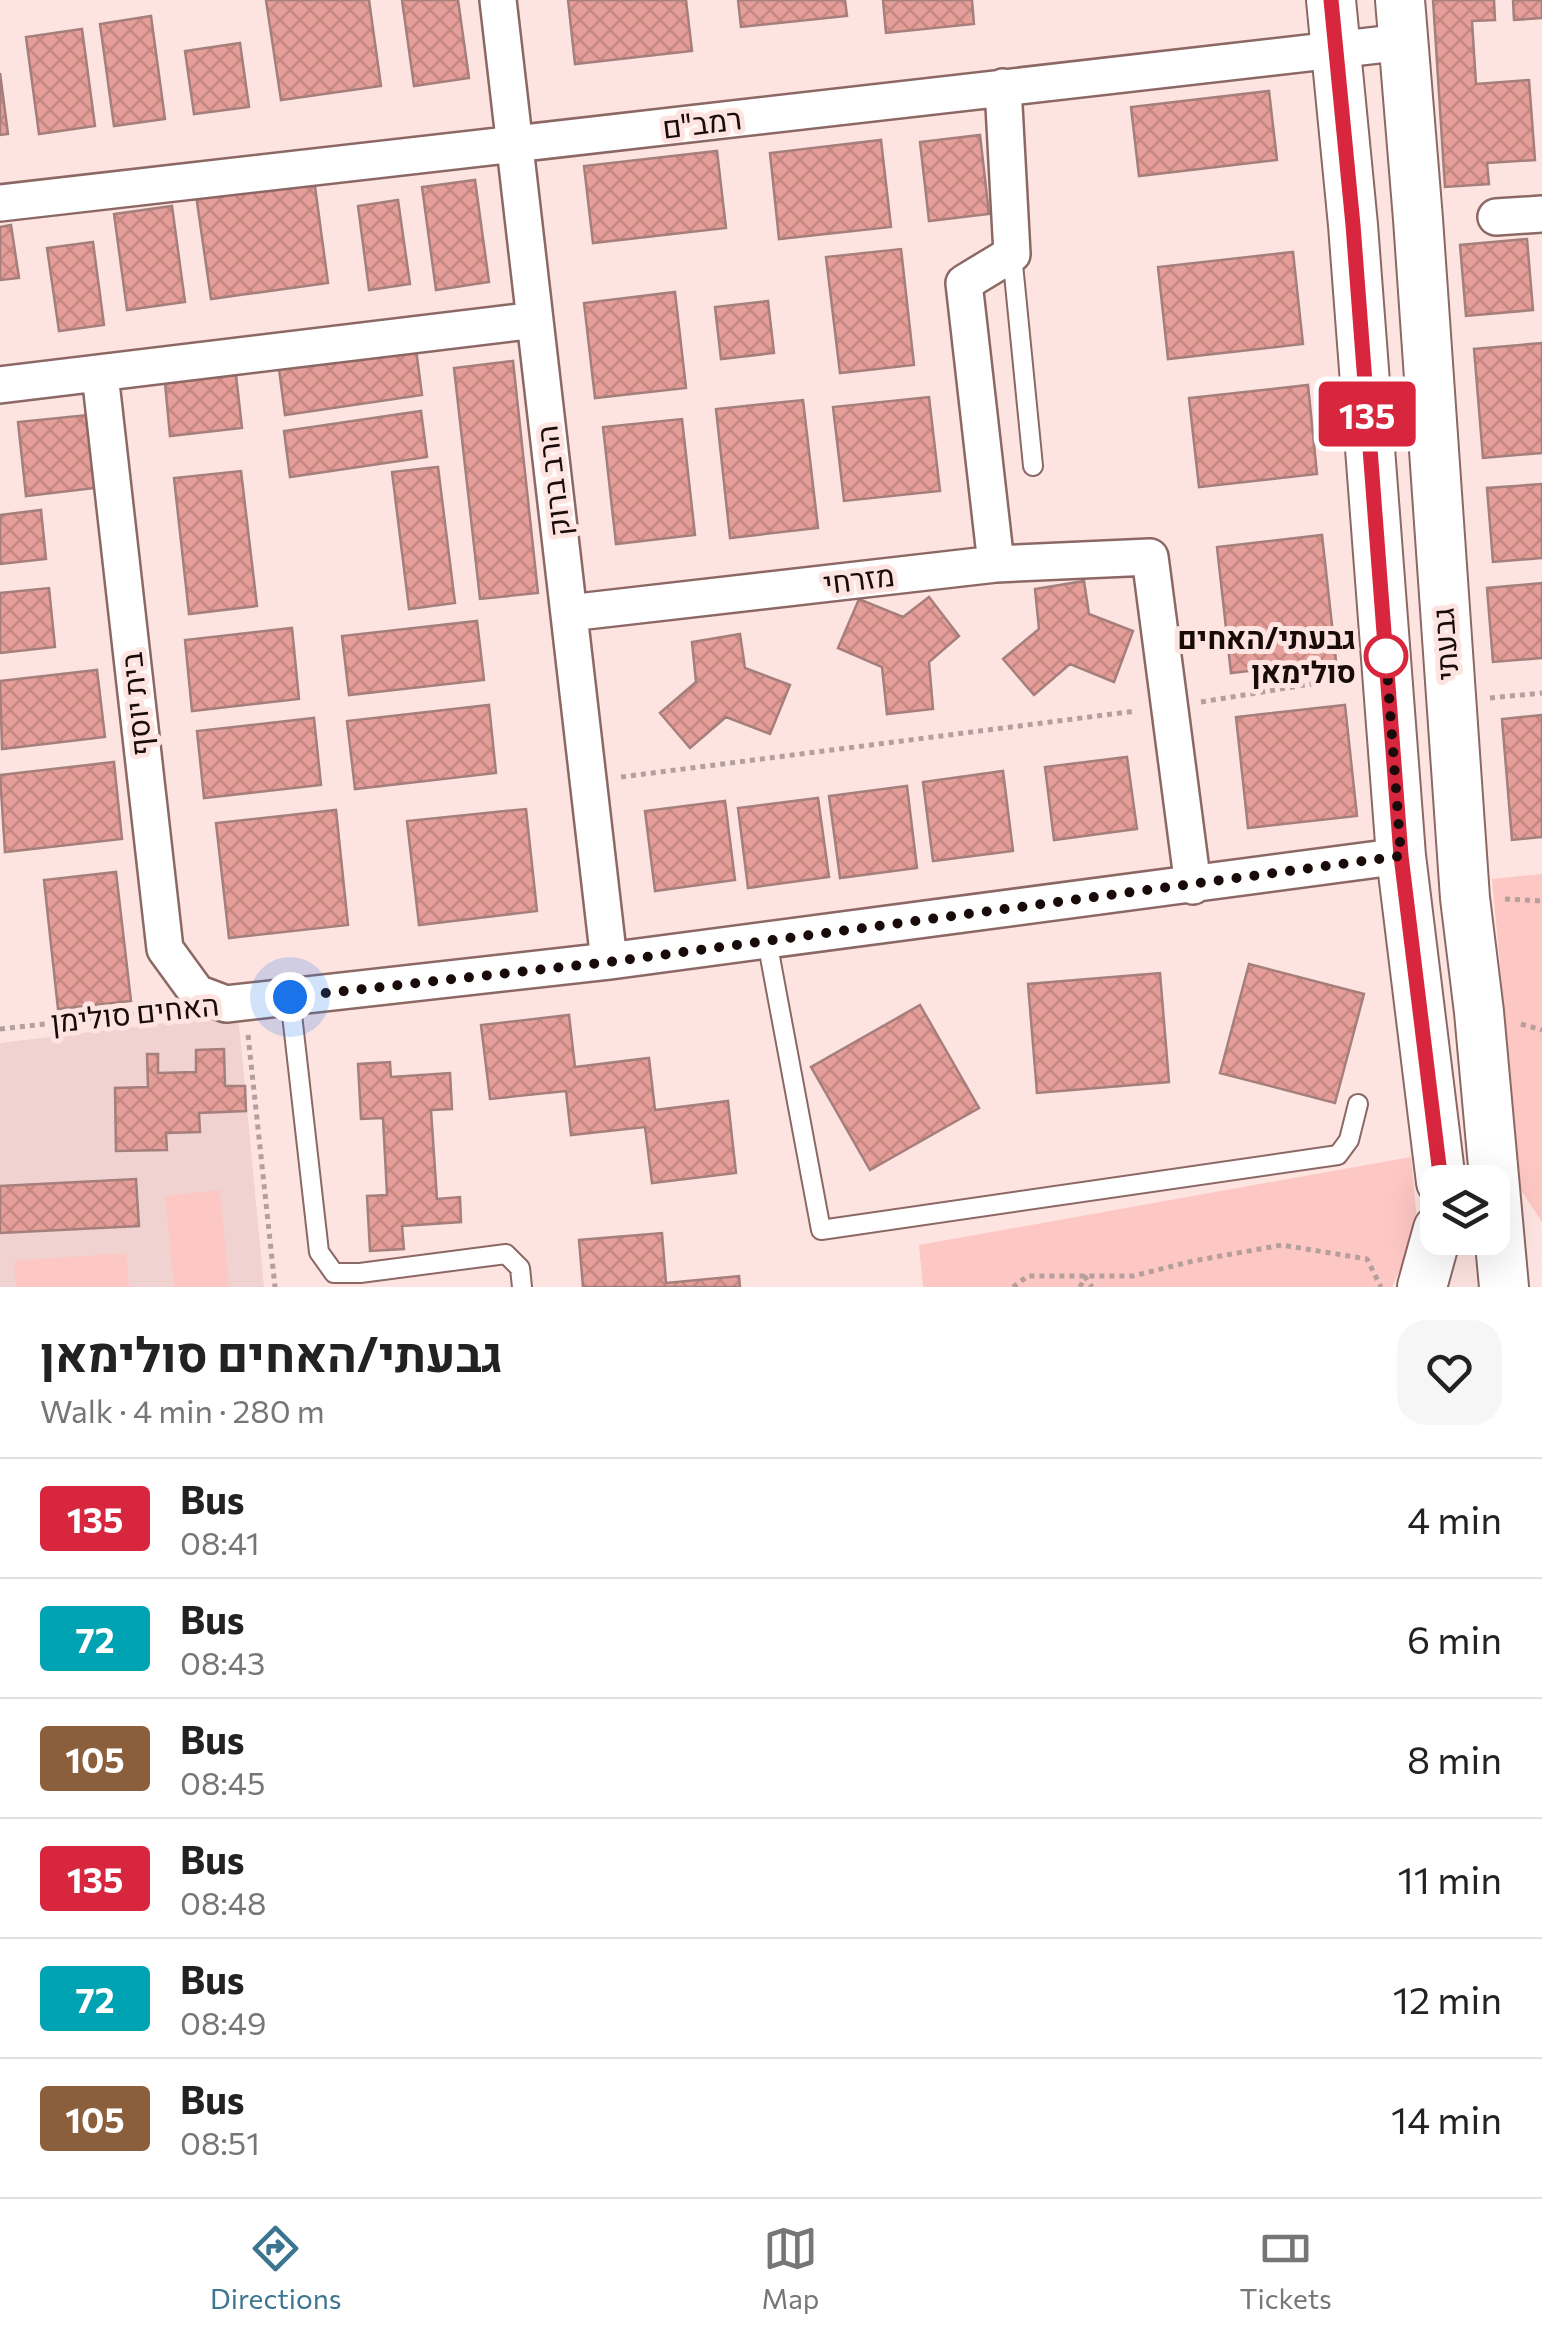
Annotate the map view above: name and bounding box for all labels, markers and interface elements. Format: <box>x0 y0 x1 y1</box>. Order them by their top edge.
street label: רמב"ם <box>660 98 744 145</box>
line badge: 135 <box>1310 382 1424 446</box>
text: 135 <box>1339 393 1395 436</box>
street label: הרב ברוק <box>526 423 577 539</box>
street label: מזרחי <box>821 555 896 600</box>
street label: גבעתי <box>1423 607 1464 682</box>
place label: גבעתי/האחים סולימאן <box>1177 618 1356 689</box>
marker: גבעתי/האחים סולימאן <box>1365 635 1407 677</box>
street label: בית יוסף <box>111 650 158 758</box>
your location <box>265 972 315 1022</box>
street label: האחים סולימן <box>49 984 221 1039</box>
map controls <box>1420 1165 1510 1255</box>
button: layers <box>1420 1165 1510 1255</box>
button: heart <box>1397 1320 1502 1425</box>
text: גבעתי/האחים סולימאן <box>40 1323 503 1382</box>
text: Walk · 4 min · 280 m <box>40 1390 325 1430</box>
text: Bus <box>180 1475 245 1522</box>
text: 4 min <box>1407 1495 1502 1542</box>
text: 135 <box>67 1497 123 1540</box>
text: 08:41 <box>180 1522 260 1562</box>
text: Bus <box>180 1595 245 1642</box>
text: 6 min <box>1407 1615 1502 1662</box>
text: 72 <box>75 1617 115 1660</box>
text: 08:43 <box>180 1642 265 1682</box>
text: Bus <box>180 1715 245 1762</box>
text: 8 min <box>1407 1735 1502 1782</box>
text: 105 <box>65 1737 125 1780</box>
text: 08:45 <box>180 1762 265 1802</box>
text: Bus <box>180 1835 245 1882</box>
text: 11 min <box>1398 1855 1502 1902</box>
text: 135 <box>67 1857 123 1900</box>
text: 08:48 <box>180 1882 266 1922</box>
text: Bus <box>180 1955 245 2002</box>
text: 12 min <box>1393 1975 1502 2022</box>
text: 72 <box>75 1977 115 2020</box>
text: 08:49 <box>180 2002 266 2042</box>
text: Bus <box>180 2075 245 2122</box>
text: 14 min <box>1391 2095 1502 2142</box>
text: 105 <box>65 2097 125 2140</box>
text: 08:51 <box>180 2122 260 2162</box>
tab: Directions <box>210 2221 341 2315</box>
tab: Map <box>762 2221 819 2315</box>
tab: Tickets <box>1240 2221 1332 2315</box>

